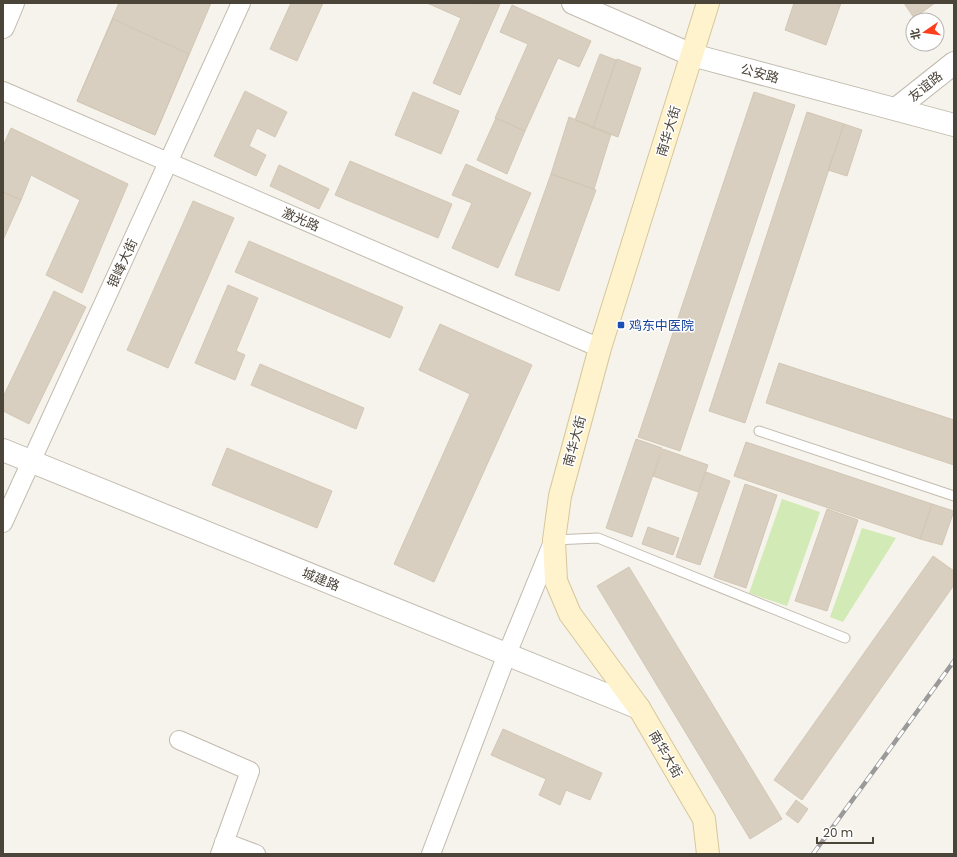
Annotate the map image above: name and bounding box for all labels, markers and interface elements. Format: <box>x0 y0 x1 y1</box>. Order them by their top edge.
north arrow <box>905 12 945 52</box>
text: 北 <box>906 27 924 41</box>
street label: 公安路 <box>739 59 781 88</box>
street label: 友谊路 <box>904 67 946 106</box>
street label: 南华大街 <box>652 103 685 159</box>
street label: 激光路 <box>279 203 322 236</box>
street label: 银峰大街 <box>103 236 142 291</box>
place label: 鸡东中医院 <box>629 316 694 335</box>
marker: 鸡东中医院 <box>616 320 626 330</box>
street label: 南华大街 <box>559 414 590 469</box>
street label: 城建路 <box>299 563 342 596</box>
street label: 南华大街 <box>644 727 687 782</box>
scale bar <box>817 819 873 845</box>
text: 20 m <box>823 824 853 841</box>

